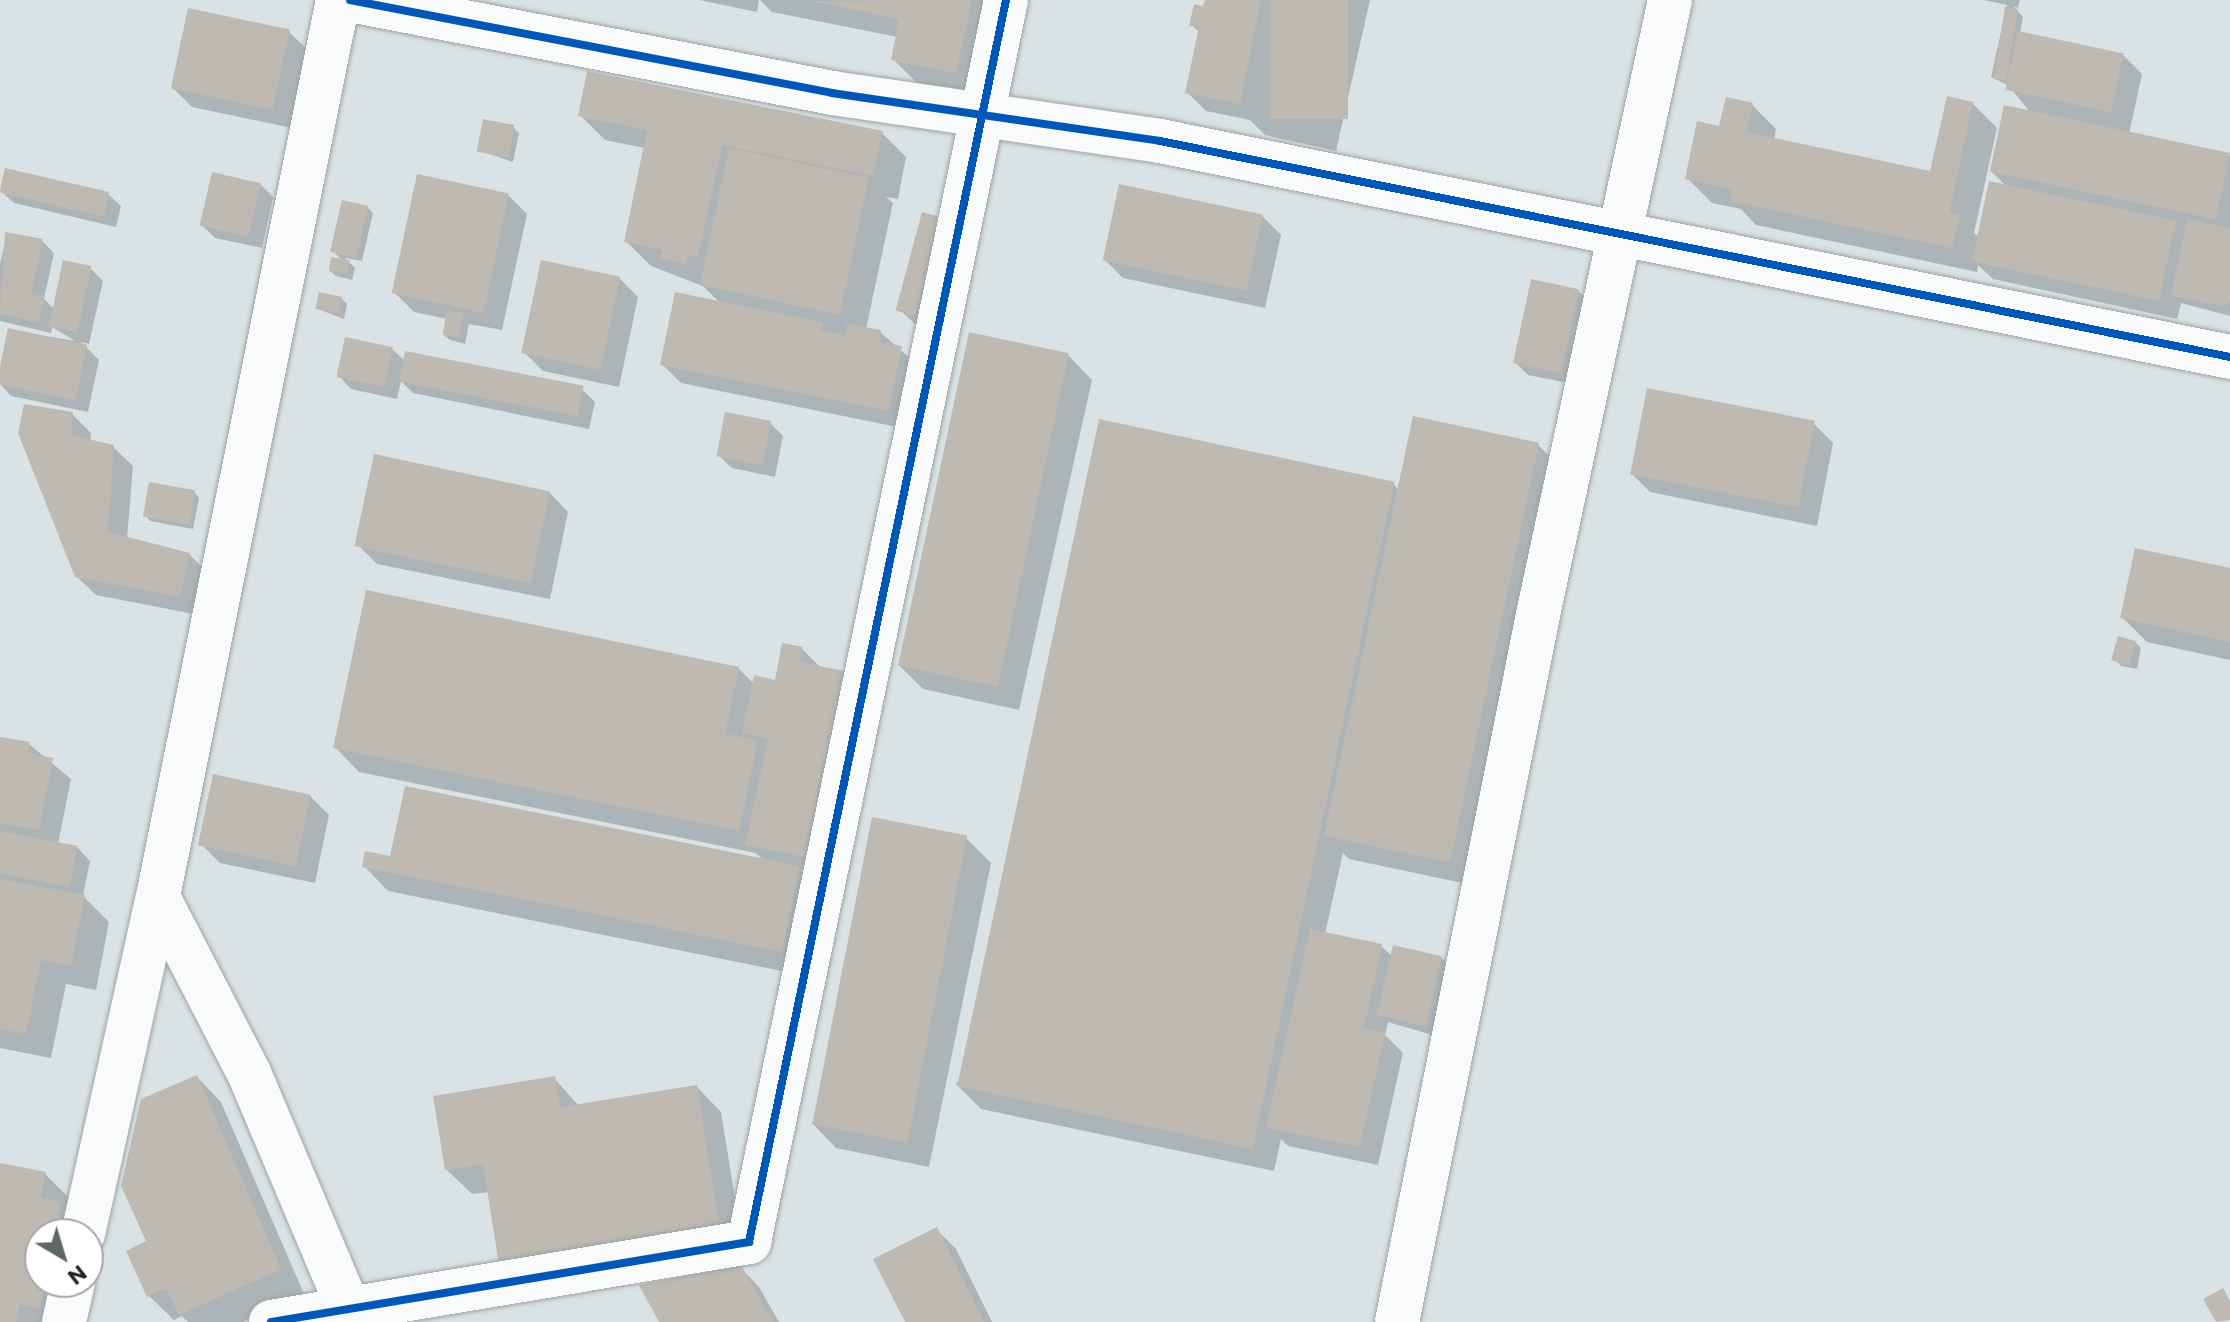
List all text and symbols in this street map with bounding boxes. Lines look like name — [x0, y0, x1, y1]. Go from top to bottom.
north arrow — [24, 1218, 104, 1298]
text: N — [63, 1260, 93, 1291]

